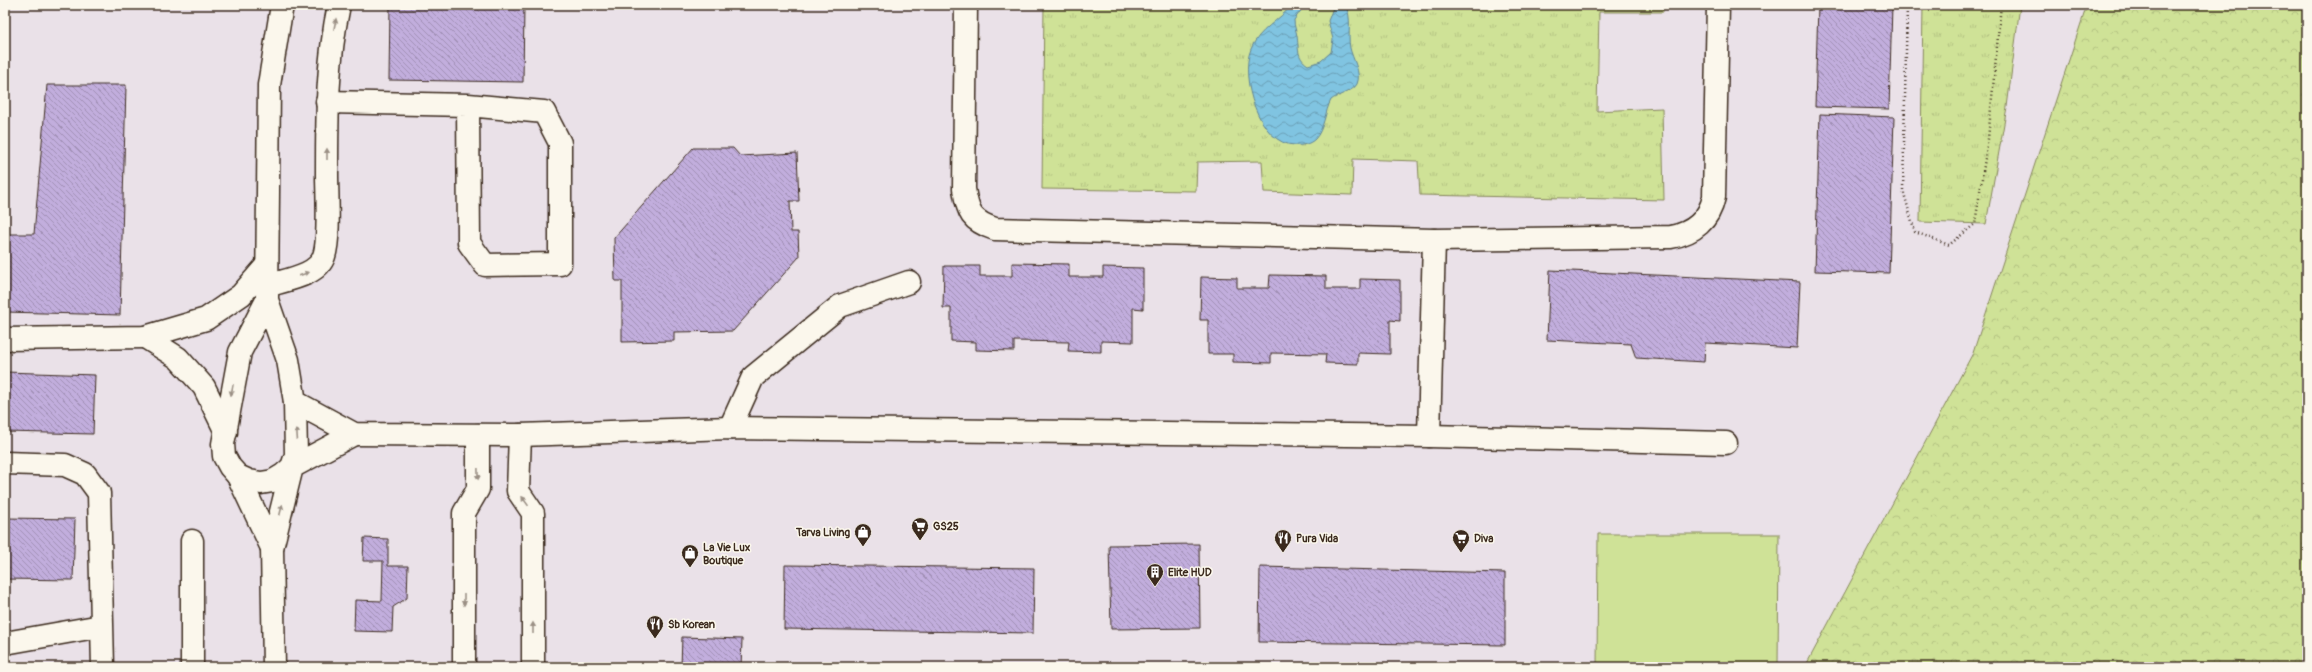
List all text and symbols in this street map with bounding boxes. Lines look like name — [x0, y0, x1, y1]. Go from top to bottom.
one-way arrow — [333, 18, 339, 31]
one-way arrow — [324, 147, 330, 160]
one-way arrow — [298, 270, 310, 276]
one-way arrow — [229, 384, 235, 396]
one-way arrow — [293, 427, 300, 440]
one-way arrow — [475, 468, 481, 481]
one-way arrow — [521, 495, 529, 506]
one-way arrow — [279, 503, 285, 516]
supermarket icon: GS25 — [910, 516, 930, 541]
place label: GS25 — [933, 520, 959, 533]
shop icon: Tarva Living — [853, 522, 873, 547]
place label: Tarva Living — [795, 526, 850, 539]
restaurant icon: Pura Vida — [1273, 528, 1293, 553]
supermarket icon: Diva — [1451, 528, 1471, 553]
place label: Pura Vida — [1296, 532, 1338, 545]
place label: Diva — [1474, 532, 1493, 545]
place label: La Vie Lux Boutique — [703, 541, 751, 567]
shop icon: La Vie Lux Boutique — [680, 543, 700, 568]
building icon: Elite HUD — [1145, 562, 1165, 587]
place label: Elite HUD — [1168, 566, 1212, 579]
one-way arrow — [461, 594, 467, 607]
restaurant icon: Sb Korean — [645, 614, 665, 639]
place label: Sb Korean — [668, 618, 715, 631]
one-way arrow — [530, 621, 536, 634]

